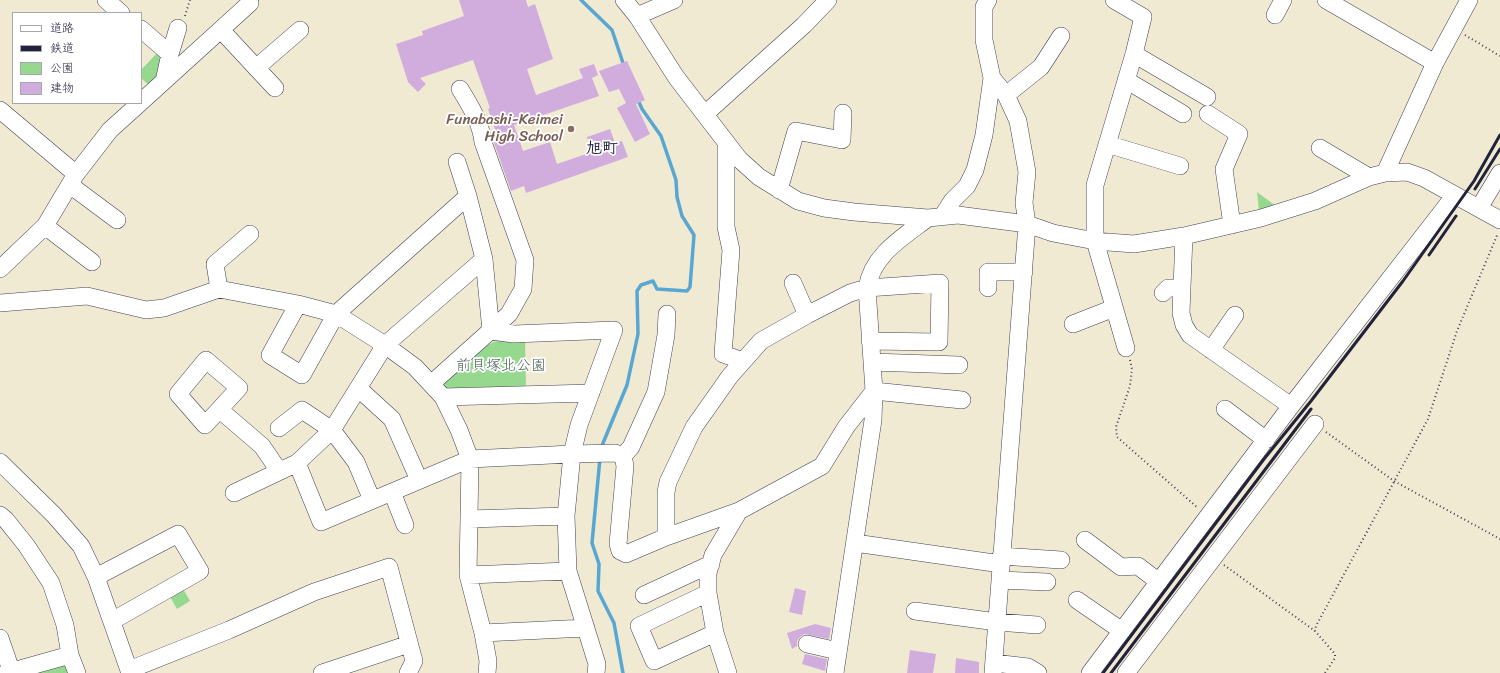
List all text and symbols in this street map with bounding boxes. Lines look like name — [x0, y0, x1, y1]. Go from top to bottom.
legend — [12, 12, 142, 104]
text: 道路 — [50, 17, 74, 39]
text: 鉄道 — [50, 37, 74, 59]
text: 公園 — [50, 57, 74, 79]
text: 建物 — [50, 77, 74, 99]
place label: Funabashi-Keimei High School — [446, 111, 563, 146]
marker: Funabashi-Keimei High School — [566, 124, 576, 134]
district label: 旭町 — [586, 139, 618, 159]
park label: 前貝塚北公園 — [456, 357, 546, 375]

